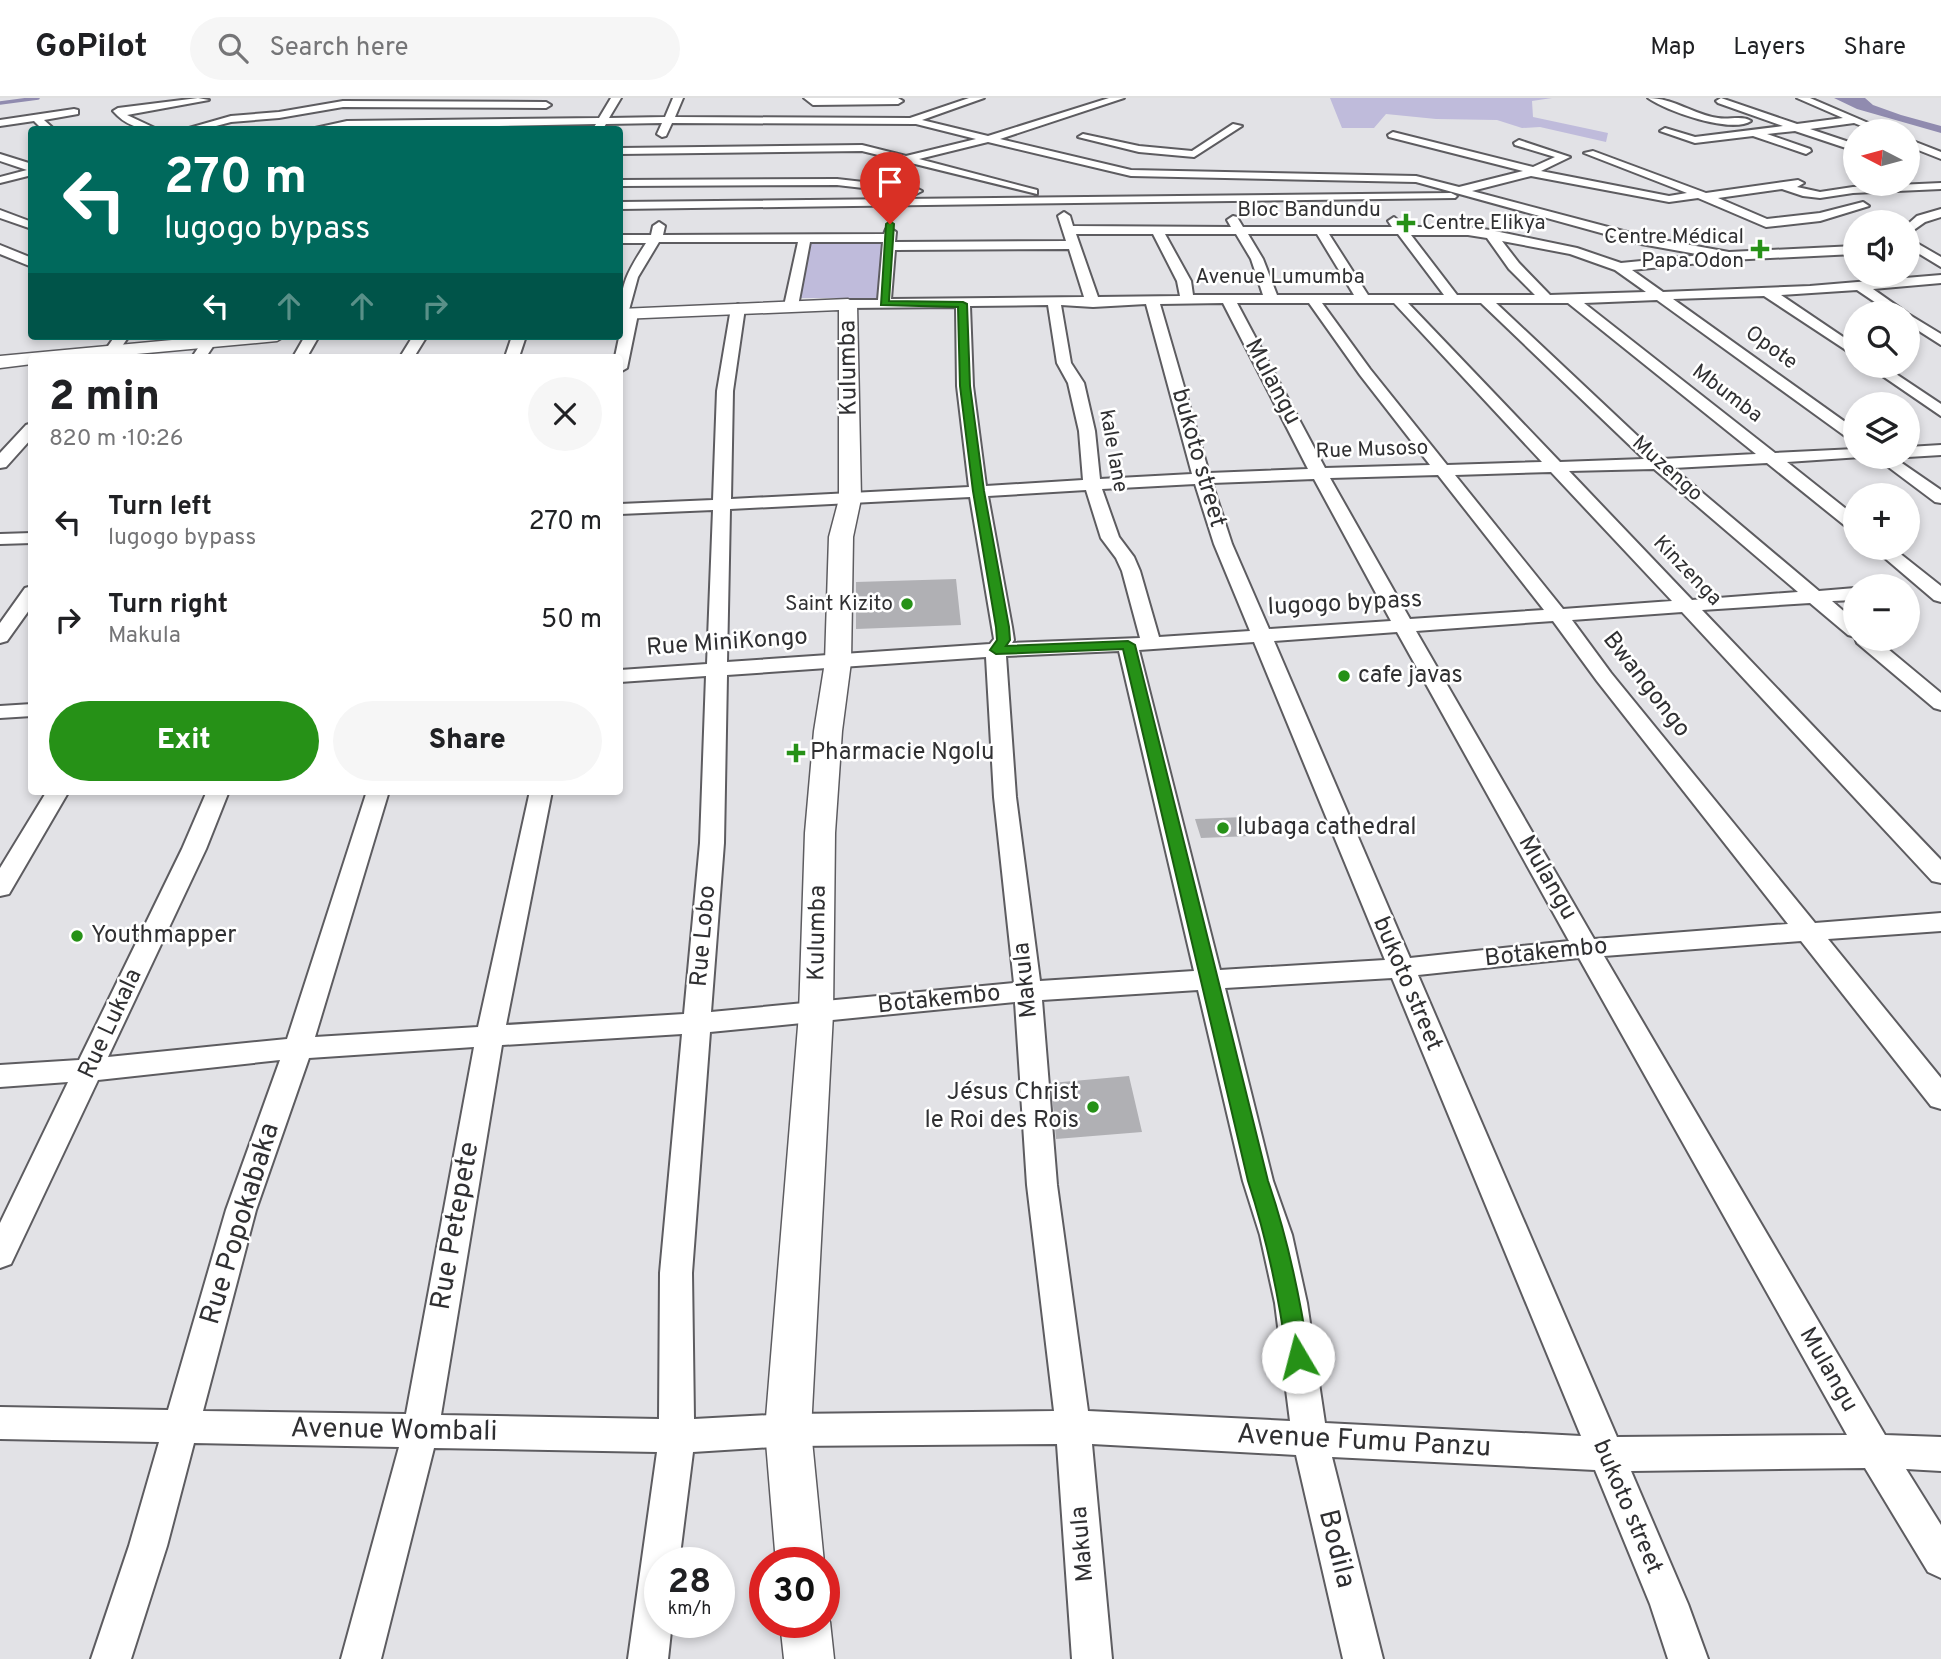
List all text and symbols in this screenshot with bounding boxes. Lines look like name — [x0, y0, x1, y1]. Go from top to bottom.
search box — [190, 17, 680, 80]
text: GoPilot — [35, 27, 148, 69]
icon: search — [214, 29, 252, 67]
text: Search here — [270, 32, 408, 65]
text: Map — [1650, 33, 1695, 63]
text: Layers — [1733, 33, 1805, 63]
text: Share — [1843, 33, 1906, 63]
north arrow — [1843, 119, 1920, 196]
map controls — [1843, 119, 1920, 651]
text: 270 m — [164, 149, 307, 211]
pin — [860, 152, 920, 224]
icon: left — [49, 154, 140, 245]
icon: arrive — [871, 163, 909, 201]
street label: Bloc Bandundu — [1237, 197, 1381, 224]
text: lugogo bypass — [164, 210, 370, 250]
place label: Centre Elikya — [1422, 210, 1546, 237]
button: sound — [1843, 210, 1920, 287]
marker: Centre Elikya — [1396, 213, 1416, 233]
place label: Centre Médical Papa Odon — [1604, 224, 1744, 275]
marker: Centre Médical Papa Odon — [1750, 239, 1770, 259]
street label: Avenue Lumumba — [1195, 264, 1365, 291]
icon: left — [197, 287, 235, 325]
icon: ahead — [270, 287, 308, 325]
icon: ahead — [343, 287, 381, 325]
icon: right — [416, 287, 454, 325]
button: search — [1843, 301, 1920, 378]
street label: Kulumba — [833, 320, 865, 416]
street label: Opote — [1740, 320, 1802, 376]
street label: Mulangu — [1237, 334, 1307, 430]
street label: Mbumba — [1686, 359, 1768, 429]
text: 2 min — [49, 372, 160, 425]
button: close — [528, 377, 602, 451]
street label: bukoto street — [1164, 385, 1232, 531]
button: layers — [1843, 392, 1920, 469]
street label: kale lane — [1092, 407, 1134, 495]
text: 820 m · 10:26 — [49, 425, 183, 454]
street label: Muzengo — [1626, 430, 1708, 508]
street label: Rue Musoso — [1315, 435, 1429, 465]
button: + — [1843, 483, 1920, 560]
text: Turn left — [108, 491, 212, 524]
icon: left — [49, 503, 87, 541]
text: 270 m — [529, 506, 602, 539]
text: lugogo bypass — [108, 524, 256, 553]
street label: Kinzenga — [1647, 530, 1727, 612]
button: − — [1843, 574, 1920, 651]
street label: lugogo bypass — [1267, 585, 1423, 623]
text: Turn right — [108, 589, 228, 622]
place label: Saint Kizito — [785, 591, 893, 618]
marker: Saint Kizito — [899, 596, 915, 612]
icon: right — [49, 601, 87, 639]
text: 50 m — [541, 604, 602, 637]
text: Makula — [108, 622, 181, 651]
street label: Rue MiniKongo — [645, 622, 809, 664]
street label: Bwangongo — [1595, 626, 1697, 744]
place label: cafe javas — [1358, 661, 1463, 691]
marker: cafe javas — [1336, 668, 1352, 684]
button: Exit — [49, 701, 319, 781]
button: Share — [333, 701, 602, 781]
place label: Pharmacie Ngolu — [810, 738, 995, 768]
marker: Pharmacie Ngolu — [788, 745, 804, 761]
place label: lubaga cathedral — [1237, 813, 1417, 843]
marker: lubaga cathedral — [1215, 820, 1231, 836]
street label: Mulangu — [1511, 830, 1583, 926]
street label: Rue Lobo — [685, 884, 723, 988]
street label: Kulumba — [802, 885, 834, 981]
street label: bukoto street — [1365, 912, 1449, 1056]
place label: Youthmapper — [91, 921, 237, 951]
marker: Youthmapper — [69, 928, 85, 944]
street label: Botakembo — [1483, 932, 1609, 974]
street label: Makula — [1007, 941, 1045, 1019]
street label: Rue Lukala — [72, 964, 150, 1084]
street label: Botakembo — [876, 979, 1002, 1021]
place label: Jésus Christ le Roi des Rois — [925, 1078, 1079, 1136]
marker: Jésus Christ le Roi des Rois — [1085, 1099, 1101, 1115]
street label: Rue Popokabaka — [193, 1119, 289, 1329]
street label: Rue Petepete — [424, 1139, 488, 1313]
position arrow — [1261, 1320, 1335, 1394]
street label: Mulangu — [1792, 1322, 1864, 1418]
street label: Avenue Wombali — [290, 1411, 498, 1451]
street label: Avenue Fumu Panzu — [1236, 1417, 1492, 1467]
street label: bukoto street — [1585, 1435, 1669, 1579]
street label: Makula — [1065, 1505, 1101, 1583]
street label: Bodila — [1309, 1506, 1363, 1592]
speed limit sign: 30 — [749, 1547, 840, 1638]
text: 28 — [668, 1561, 711, 1605]
text: km/h — [668, 1598, 711, 1621]

